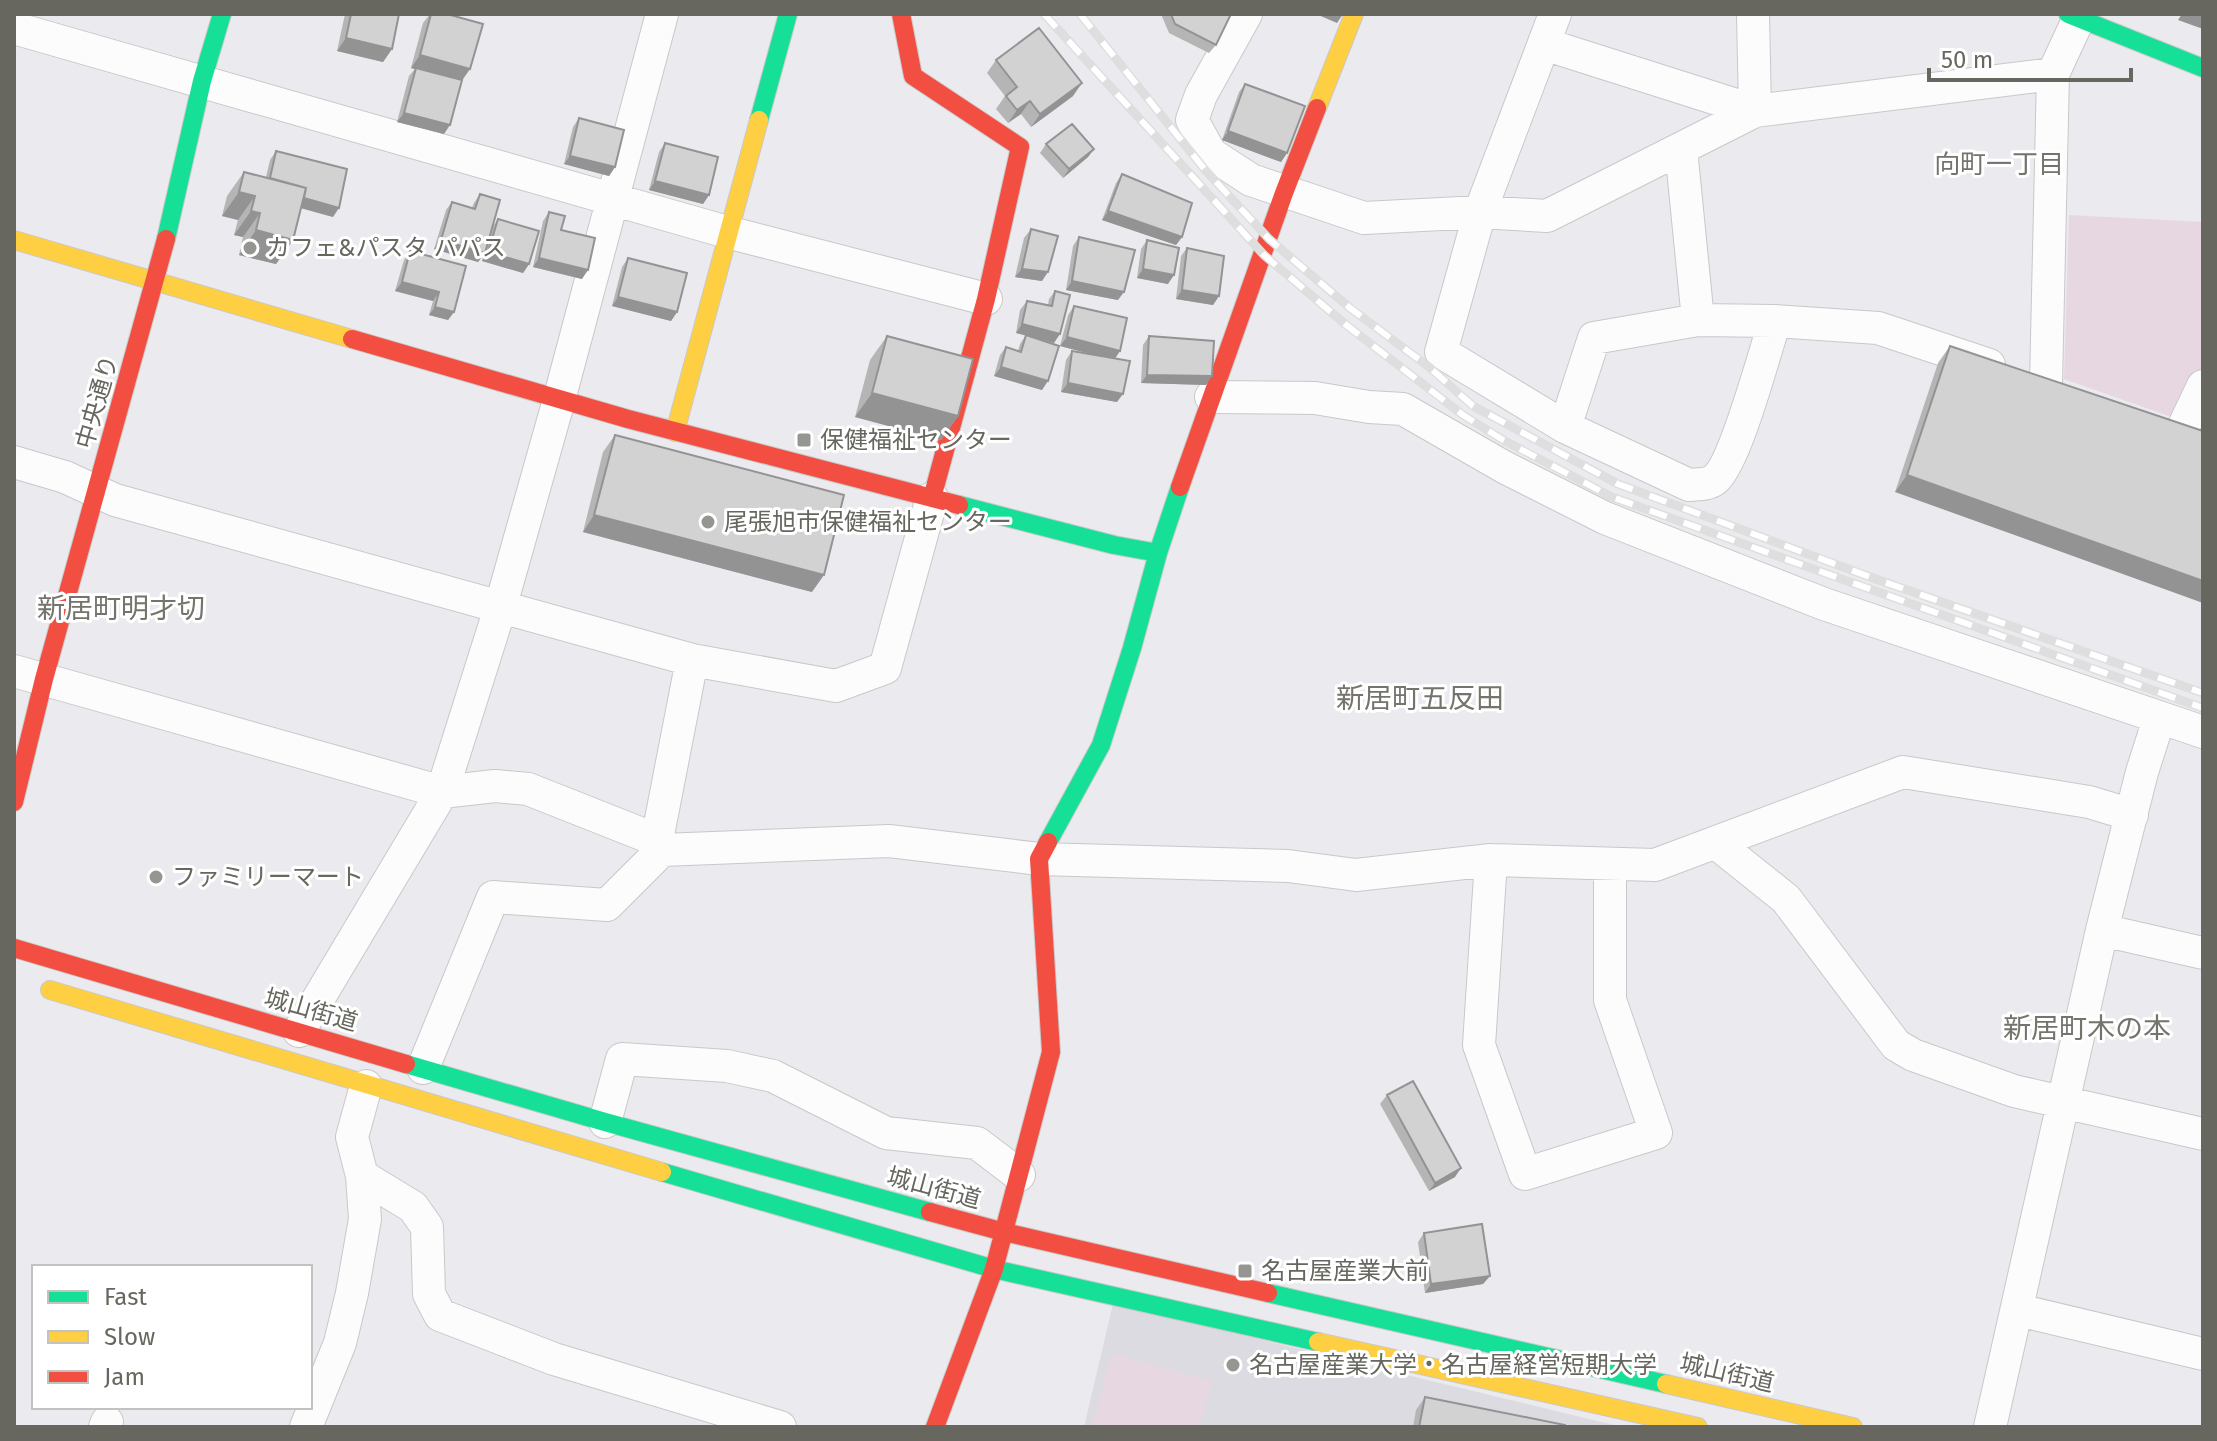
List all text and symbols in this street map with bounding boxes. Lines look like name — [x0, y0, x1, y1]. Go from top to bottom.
scale bar — [1929, 32, 2131, 82]
text: 50 m — [1941, 46, 1993, 74]
district label: 向町一丁目 — [1934, 149, 2064, 180]
place label: カフェ&パスタ パパス — [266, 234, 506, 262]
marker: カフェ&パスタ パパス — [241, 239, 259, 257]
street label: 中央通り — [70, 352, 124, 452]
place label: 保健福祉センター — [820, 426, 1012, 454]
marker: 保健福祉センター — [795, 431, 813, 449]
place label: 尾張旭市保健福祉センター — [724, 508, 1012, 536]
marker: 尾張旭市保健福祉センター — [699, 513, 717, 531]
district label: 新居町明才切 — [37, 592, 205, 625]
district label: 新居町五反田 — [1336, 682, 1504, 715]
place label: ファミリーマート — [172, 863, 364, 891]
marker: ファミリーマート — [147, 868, 165, 886]
street label: 城山街道 — [261, 983, 361, 1037]
district label: 新居町木の本 — [2003, 1012, 2171, 1045]
street label: 城山街道 — [884, 1162, 984, 1214]
place label: 名古屋産業大前 — [1261, 1257, 1429, 1285]
marker: 名古屋産業大前 — [1236, 1262, 1254, 1280]
legend — [32, 1265, 312, 1409]
text: Fast — [104, 1283, 147, 1311]
text: Slow — [104, 1323, 155, 1351]
street label: 城山街道 — [1677, 1349, 1777, 1397]
place label: 名古屋産業大学・名古屋経営短期大学 — [1249, 1351, 1657, 1379]
marker: 名古屋産業大学・名古屋経営短期大学 — [1224, 1356, 1242, 1374]
text: Jam — [104, 1363, 145, 1391]

